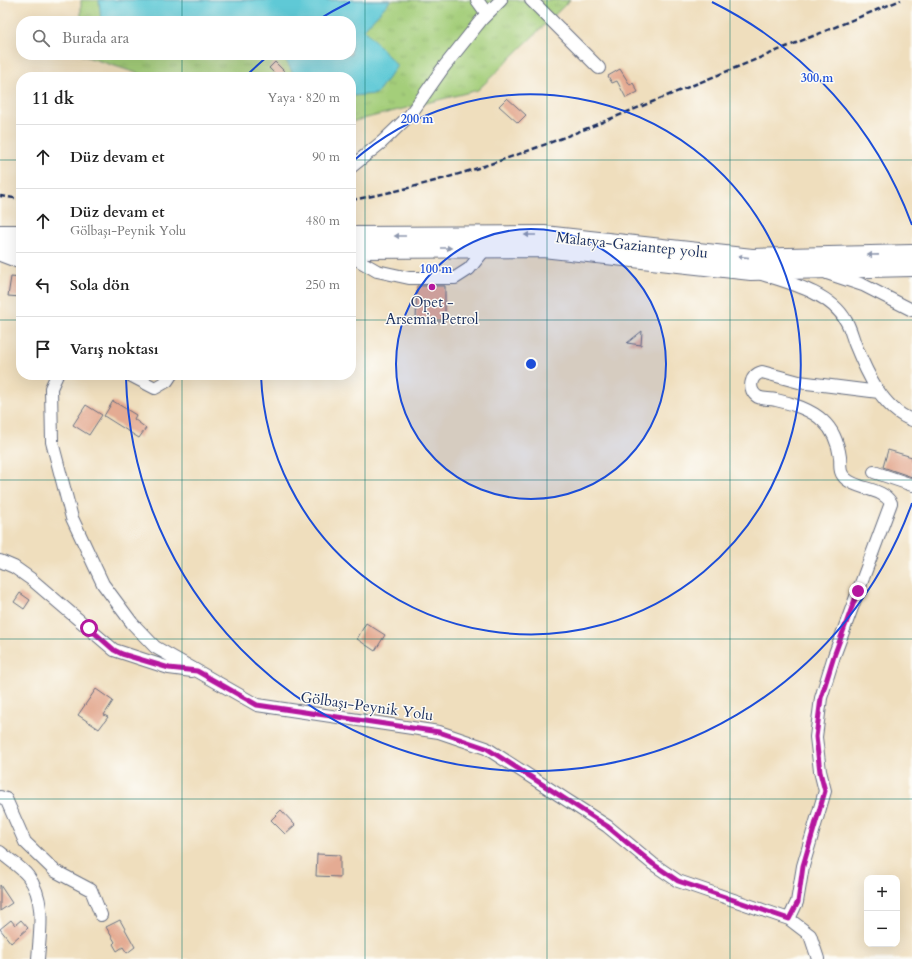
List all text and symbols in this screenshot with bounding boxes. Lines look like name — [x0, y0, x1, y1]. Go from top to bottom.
search box — [16, 16, 356, 60]
icon: search — [30, 27, 52, 49]
text: Burada ara — [62, 28, 129, 48]
text: 300 m — [801, 70, 834, 86]
text: 11 dk — [32, 87, 74, 110]
text: Yaya · 820 m — [267, 89, 340, 107]
text: 200 m — [401, 111, 434, 127]
icon: ahead — [32, 146, 54, 168]
text: Düz devam et — [70, 147, 165, 167]
text: 90 m — [312, 148, 340, 166]
text: Düz devam et — [70, 202, 165, 222]
icon: ahead — [32, 210, 54, 232]
text: 480 m — [306, 212, 340, 230]
text: Gölbaşı-Peynik Yolu — [70, 222, 186, 240]
street label: Malatya-Gaziantep yolu — [555, 227, 709, 263]
one-way arrow — [523, 232, 536, 238]
one-way arrow — [393, 233, 406, 239]
one-way arrow — [440, 245, 453, 251]
one-way arrow — [866, 252, 879, 258]
one-way arrow — [737, 254, 749, 261]
text: 100 m — [420, 261, 453, 277]
icon: left — [32, 274, 54, 296]
text: Sola dön — [70, 275, 130, 295]
text: 250 m — [306, 276, 340, 294]
marker: Opet - Arsemia Petrol — [427, 282, 437, 292]
place label: Opet - Arsemia Petrol — [385, 292, 479, 329]
icon: arrive — [32, 338, 54, 360]
text: Varış noktası — [70, 339, 159, 359]
centre of rings — [524, 357, 538, 371]
route end — [849, 582, 867, 600]
route start — [80, 619, 98, 637]
street label: Gölbaşı-Peynik Yolu — [299, 687, 435, 725]
map controls — [864, 875, 900, 947]
button: + — [864, 875, 900, 911]
button: − — [864, 911, 900, 947]

